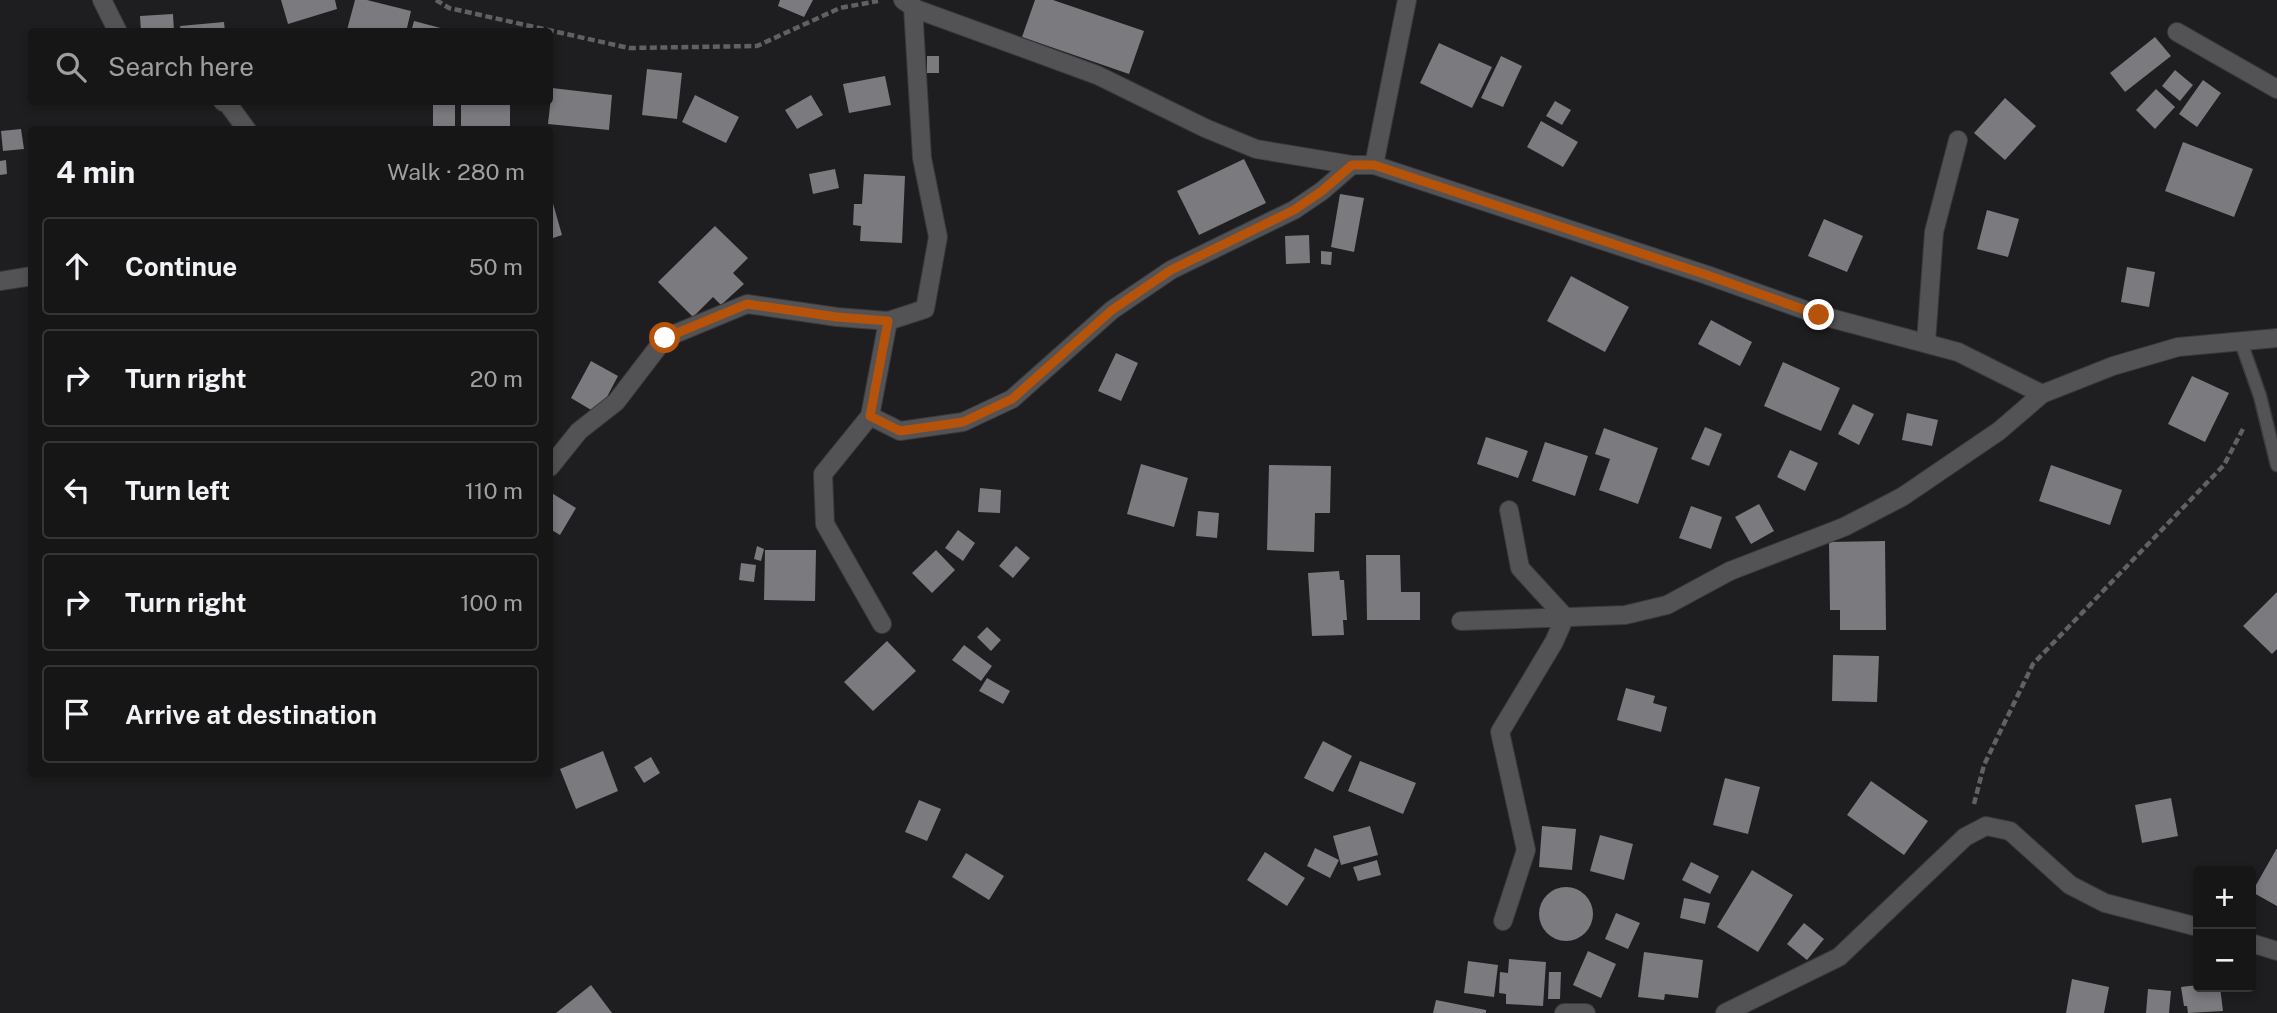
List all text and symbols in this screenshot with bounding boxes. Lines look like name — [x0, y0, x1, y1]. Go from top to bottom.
search box — [28, 28, 553, 105]
icon: search — [52, 48, 90, 86]
text: Search here — [108, 51, 254, 82]
text: 4 min — [56, 154, 135, 190]
text: Walk · 280 m — [387, 158, 525, 185]
icon: ahead — [58, 247, 96, 285]
text: Continue — [125, 251, 237, 282]
text: 50 m — [469, 253, 523, 280]
route end — [1803, 299, 1834, 330]
route start — [649, 322, 680, 353]
icon: right — [58, 359, 96, 397]
text: Turn right — [125, 363, 247, 394]
text: 20 m — [470, 365, 523, 392]
icon: left — [58, 471, 96, 509]
text: Turn left — [125, 475, 230, 506]
text: 110 m — [465, 477, 523, 504]
icon: right — [58, 583, 96, 621]
text: Turn right — [125, 587, 247, 618]
text: 100 m — [460, 589, 523, 616]
icon: arrive — [58, 695, 96, 733]
text: Arrive at destination — [125, 699, 377, 730]
map controls — [2193, 866, 2256, 992]
button: + — [2193, 866, 2256, 929]
button: − — [2193, 929, 2256, 992]

